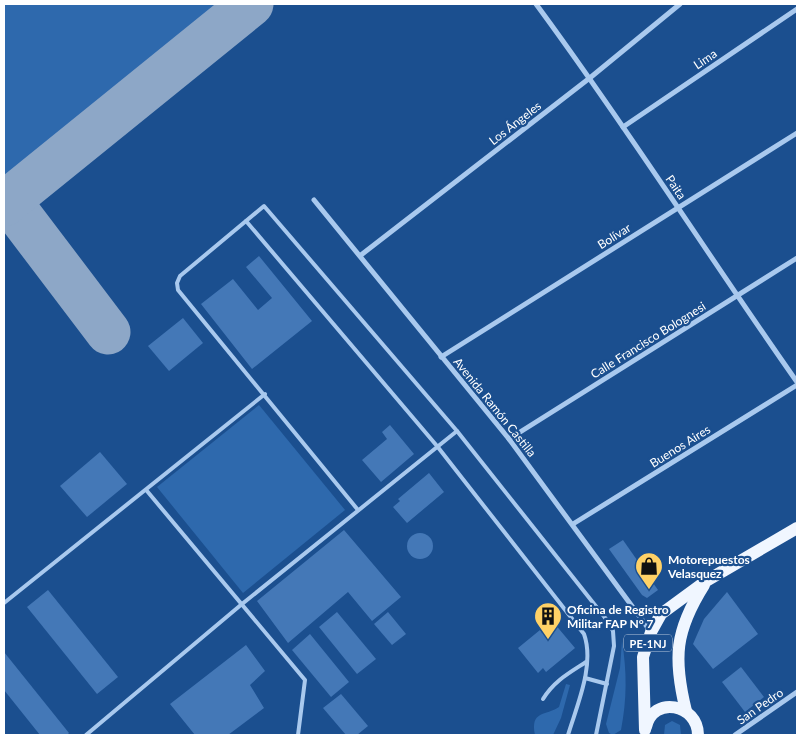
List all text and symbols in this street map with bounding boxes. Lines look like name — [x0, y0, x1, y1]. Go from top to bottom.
street label: Lima — [690, 46, 720, 72]
street label: Los Ángeles — [486, 98, 544, 148]
street label: Paita — [662, 172, 690, 202]
street label: Bolívar — [595, 220, 634, 252]
street label: Calle Francisco Bolognesi — [588, 298, 708, 382]
street label: Avenida Ramón Castilla — [450, 354, 540, 460]
street label: Buenos Aires — [647, 421, 713, 471]
shop icon: Motorepuestos Velasquez — [634, 551, 664, 590]
place label: Motorepuestos Velasquez — [667, 552, 750, 581]
building icon: Oficina de Registro Militar FAP N° 7 — [533, 601, 563, 640]
place label: Oficina de Registro Militar FAP N° 7 — [567, 602, 669, 631]
road number: PE-1NJ — [624, 634, 672, 651]
street label: San Pedro — [734, 685, 786, 727]

